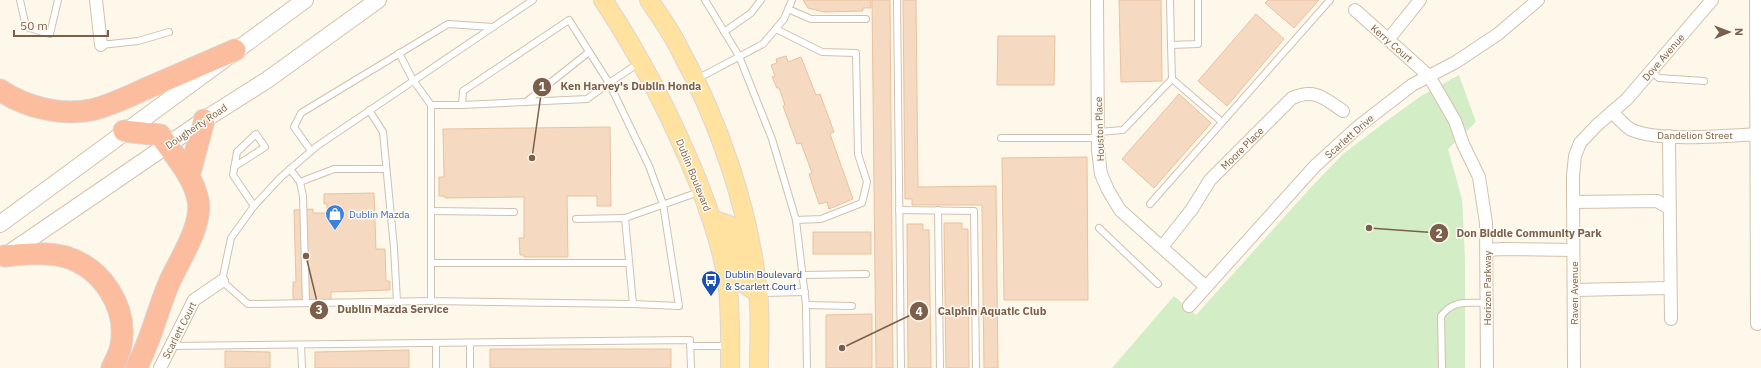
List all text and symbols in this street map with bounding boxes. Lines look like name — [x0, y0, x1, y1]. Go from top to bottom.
scale bar — [14, 12, 108, 38]
north arrow — [1709, 12, 1749, 52]
text: 50 m — [20, 18, 48, 33]
street label: Kerry Court — [1368, 22, 1416, 65]
text: N — [1732, 28, 1746, 36]
street label: Dove Avenue — [1639, 31, 1688, 84]
callout: Ken Harvey's Dublin Honda — [532, 75, 709, 98]
text: 1 — [538, 79, 546, 94]
text: Ken Harvey's Dublin Honda — [561, 79, 701, 93]
street label: Houston Place — [1092, 96, 1107, 162]
street label: Dougherty Road — [163, 101, 230, 152]
street label: Scarlett Drive — [1322, 111, 1377, 161]
street label: Moore Place — [1218, 124, 1267, 173]
street label: Dandelion Street — [1657, 129, 1733, 142]
street label: Dublin Boulevard — [673, 137, 714, 213]
shop icon: Dublin Mazda — [324, 203, 346, 231]
place label: Dublin Mazda — [349, 208, 410, 221]
callout: Don Biddle Community Park — [1429, 222, 1610, 245]
text: 2 — [1435, 226, 1443, 241]
text: Don Biddle Community Park — [1456, 226, 1602, 240]
street label: Horizon Parkway — [1481, 250, 1494, 326]
street label: Raven Avenue — [1568, 261, 1581, 325]
place label: Dublin Boulevard & Scarlett Court — [725, 268, 802, 293]
bus stop icon: Dublin Boulevard & Scarlett Court — [700, 269, 722, 297]
callout: Dublin Mazda Service — [309, 298, 456, 321]
street label: Scarlett Court — [160, 299, 200, 361]
callout: Calphin Aquatic Club — [909, 300, 1054, 323]
text: 3 — [315, 302, 323, 317]
text: Dublin Mazda Service — [337, 302, 449, 316]
text: 4 — [915, 304, 923, 319]
text: Calphin Aquatic Club — [938, 304, 1047, 318]

